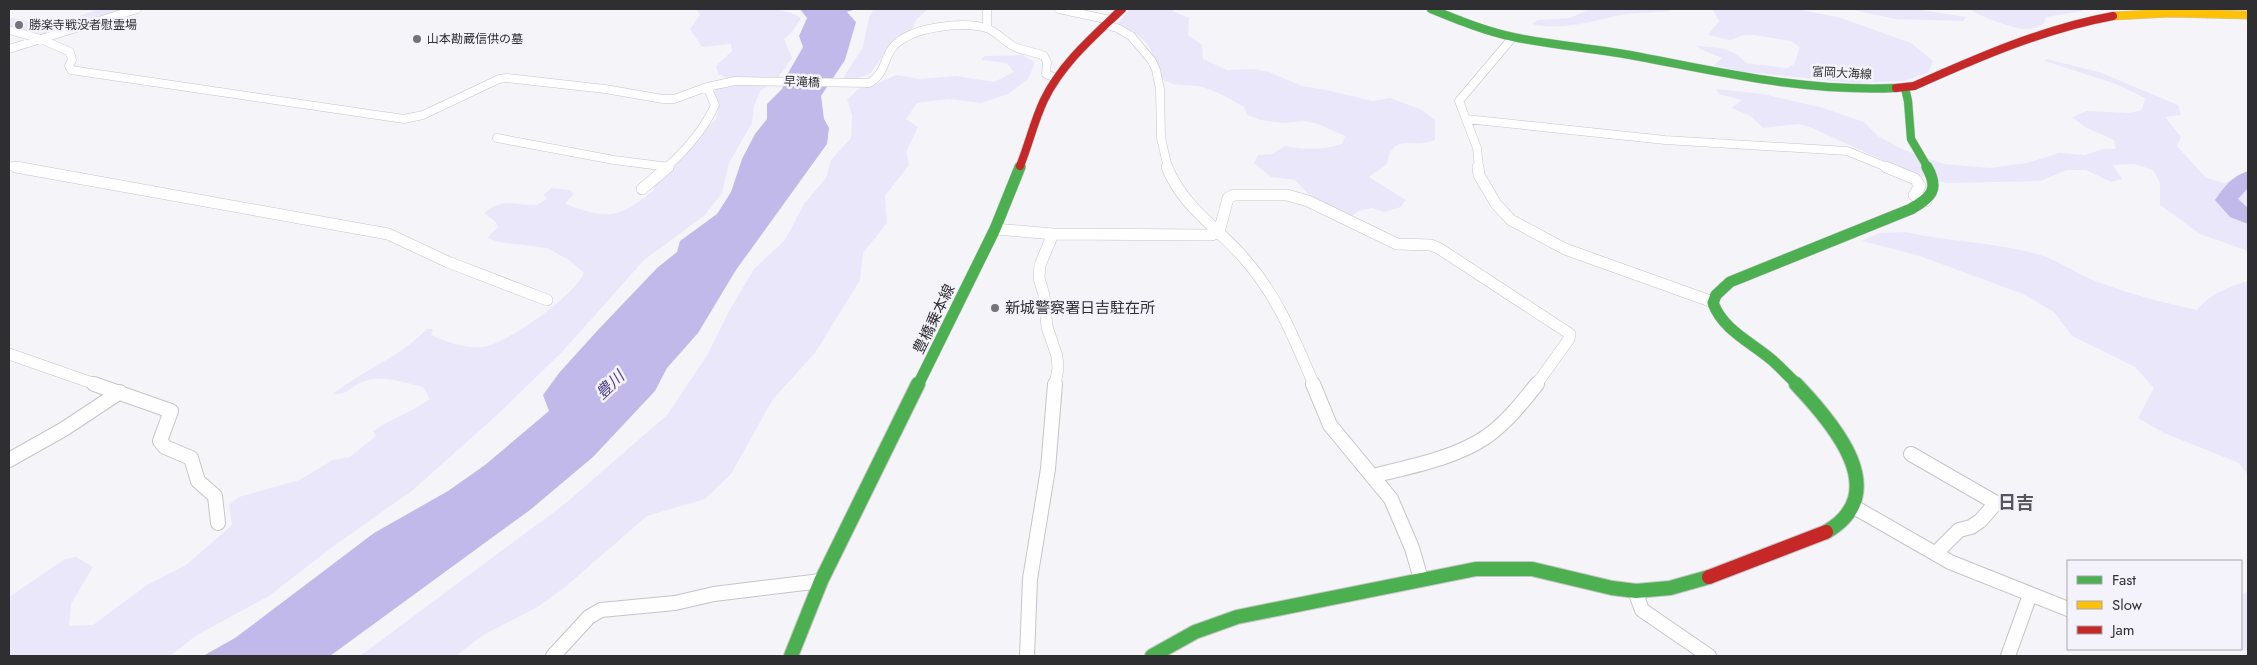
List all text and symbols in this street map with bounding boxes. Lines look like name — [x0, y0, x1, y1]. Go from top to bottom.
place label: 勝楽寺戦没者慰霊場 — [29, 16, 137, 34]
marker: 勝楽寺戦没者慰霊場 — [13, 19, 25, 31]
place label: 山本勘蔵信供の墓 — [427, 30, 523, 48]
marker: 山本勘蔵信供の墓 — [411, 33, 423, 45]
street label: 富岡大海線 — [1812, 62, 1872, 84]
street label: 早滝橋 — [784, 72, 820, 92]
street label: 豊橋乗本線 — [908, 280, 960, 358]
place label: 新城警察署日吉駐在所 — [1005, 297, 1155, 319]
marker: 新城警察署日吉駐在所 — [989, 302, 1001, 314]
water label: 豊川 — [590, 364, 631, 404]
district label: 日吉 — [1998, 490, 2034, 516]
legend — [2067, 560, 2242, 650]
text: Fast — [2112, 569, 2136, 591]
text: Slow — [2112, 594, 2143, 616]
text: Jam — [2110, 619, 2135, 641]

